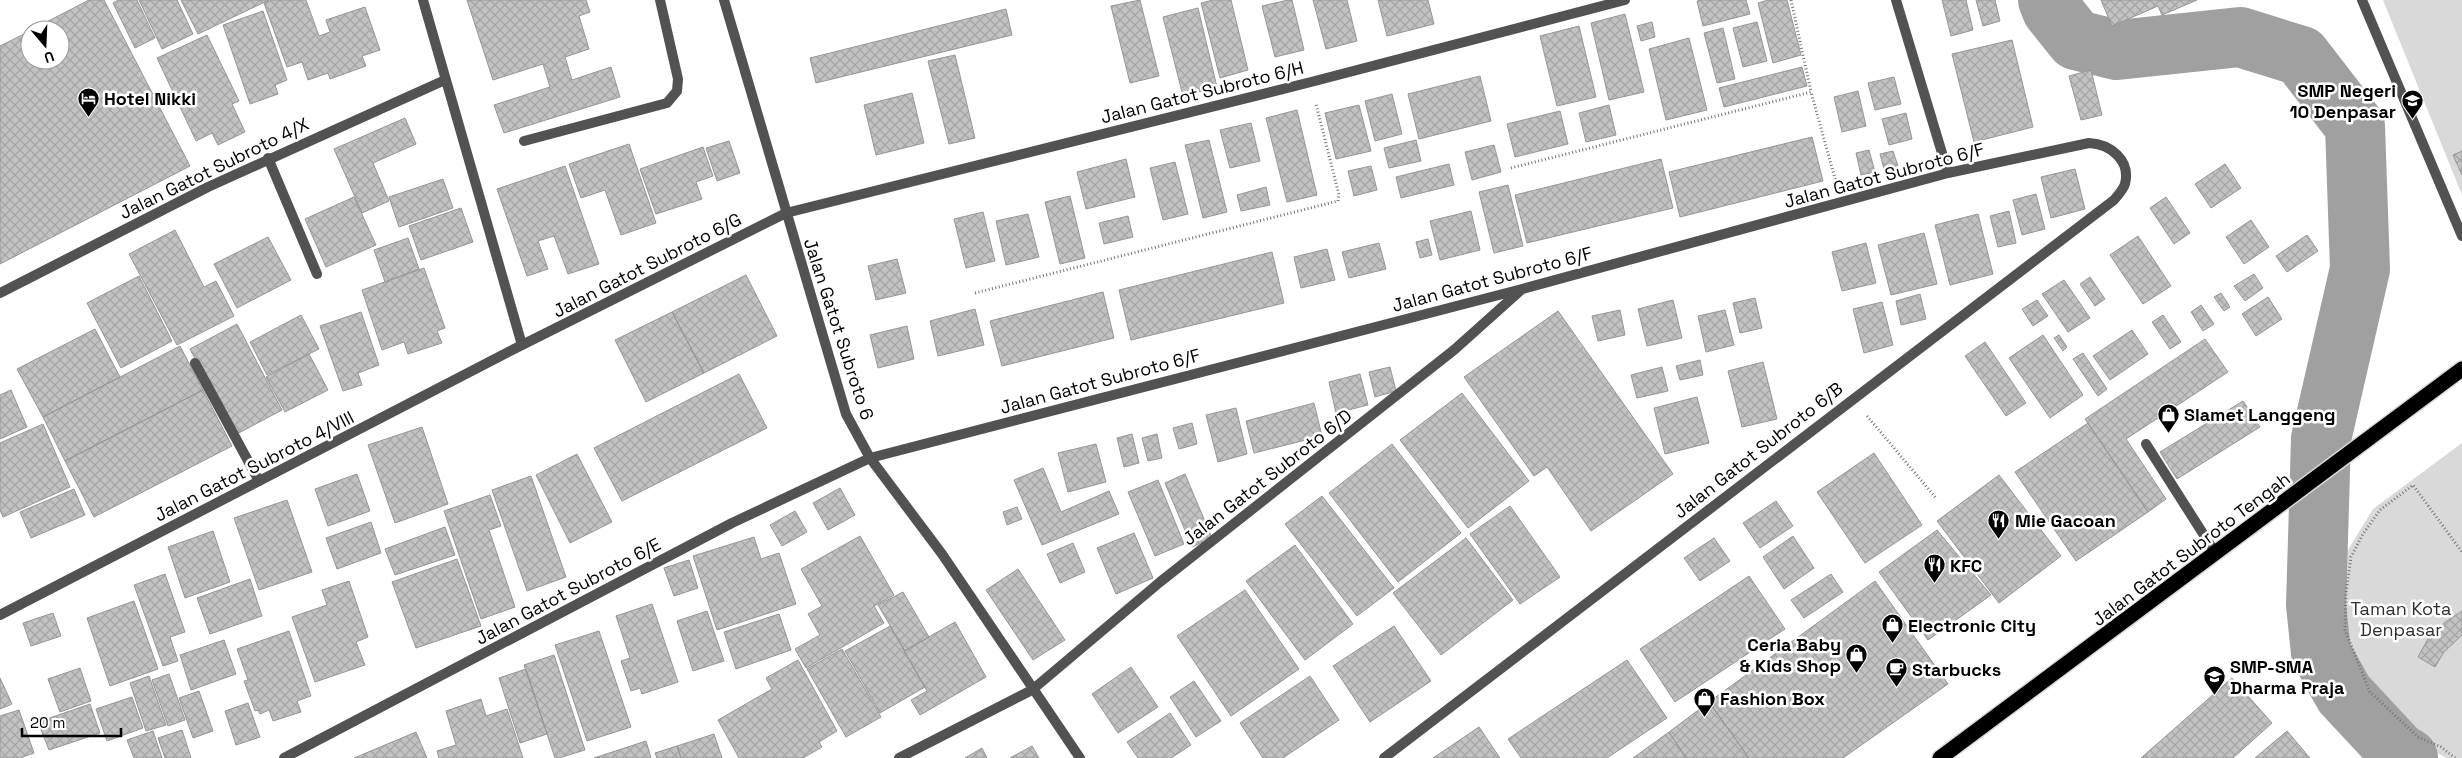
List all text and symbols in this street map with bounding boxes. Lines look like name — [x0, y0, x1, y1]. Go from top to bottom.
north arrow — [20, 20, 70, 70]
text: U — [42, 47, 57, 67]
street label: Jalan Gatot Subroto 6/H — [1098, 56, 1306, 128]
place label: SMP Negeri 10 Denpasar — [2289, 79, 2396, 123]
hotel icon: Hotel Nikki — [76, 86, 100, 117]
place label: Hotel Nikki — [104, 87, 196, 110]
school or university icon: SMP Negeri 10 Denpasar — [2400, 88, 2424, 119]
street label: Jalan Gatot Subroto 4/X — [115, 112, 313, 224]
street label: Jalan Gatot Subroto 6/F — [1781, 137, 1987, 213]
street label: Jalan Gatot Subroto 6/G — [549, 207, 745, 323]
street label: Jalan Gatot Subroto 6 — [799, 235, 879, 423]
street label: Jalan Gatot Subroto 6/F — [1389, 241, 1595, 317]
street label: Jalan Gatot Subroto 6/F — [997, 343, 1203, 419]
street label: Jalan Gatot Subroto 6/B — [1669, 377, 1847, 523]
shop icon: Slamet Langgeng — [2156, 402, 2180, 433]
place label: Slamet Langgeng — [2184, 403, 2336, 426]
street label: Jalan Gatot Subroto 6/D — [1178, 404, 1356, 550]
street label: Jalan Gatot Subroto 4/VIII — [150, 406, 358, 526]
street label: Jalan Gatot Subroto Tengah — [2088, 467, 2294, 631]
restaurant icon: Mie Gacoan — [1987, 508, 2011, 539]
place label: Mie Gacoan — [2015, 509, 2116, 532]
street label: Jalan Gatot Subroto 6/E — [471, 532, 665, 650]
restaurant icon: KFC — [1922, 553, 1946, 584]
place label: KFC — [1950, 554, 1982, 577]
park label: Taman Kota Denpasar — [2351, 597, 2451, 641]
shop icon: Electronic City — [1880, 613, 1904, 644]
place label: Electronic City — [1908, 614, 2036, 637]
place label: Ceria Baby & Kids Shop — [1740, 633, 1841, 677]
shop icon: Ceria Baby & Kids Shop — [1845, 642, 1869, 673]
place label: SMP-SMA Dharma Praja — [2230, 655, 2345, 699]
cafe icon: Starbucks — [1884, 657, 1908, 688]
place label: Starbucks — [1912, 658, 2001, 681]
school or university icon: SMP-SMA Dharma Praja — [2202, 664, 2226, 695]
shop icon: Fashion Box — [1692, 686, 1716, 717]
place label: Fashion Box — [1720, 687, 1825, 710]
scale bar — [22, 706, 121, 738]
text: 20 m — [30, 713, 65, 732]

